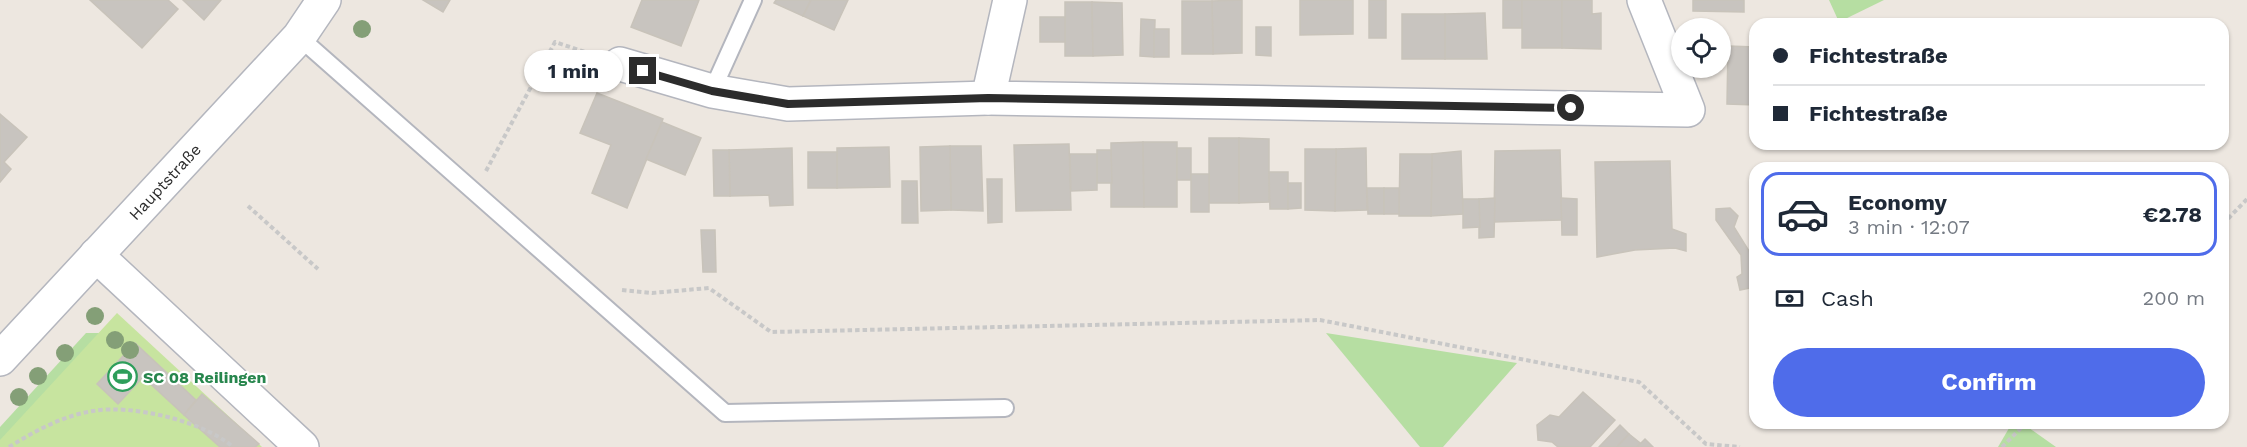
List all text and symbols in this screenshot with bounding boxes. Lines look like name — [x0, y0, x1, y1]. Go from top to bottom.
map controls — [1671, 18, 1731, 78]
button: locate — [1671, 18, 1731, 78]
text: Fichtestraße — [1809, 43, 1948, 68]
callout: 1 min — [523, 50, 622, 92]
route end — [629, 57, 656, 84]
text: 1 min — [548, 59, 599, 83]
route start — [1557, 94, 1584, 121]
text: Fichtestraße — [1809, 101, 1948, 126]
street label: Hauptstraße — [125, 140, 205, 224]
icon: car — [1776, 187, 1830, 241]
text: Economy — [1848, 190, 1947, 215]
text: €2.78 — [2143, 202, 2202, 227]
text: 3 min · 12:07 — [1848, 215, 1970, 239]
icon: cash — [1773, 282, 1806, 315]
text: Cash — [1821, 286, 1874, 311]
text: 200 m — [2143, 286, 2205, 310]
button: Confirm — [1773, 348, 2205, 417]
sports icon: SC 08 Reilingen — [106, 361, 138, 393]
place label: SC 08 Reilingen — [143, 368, 267, 387]

